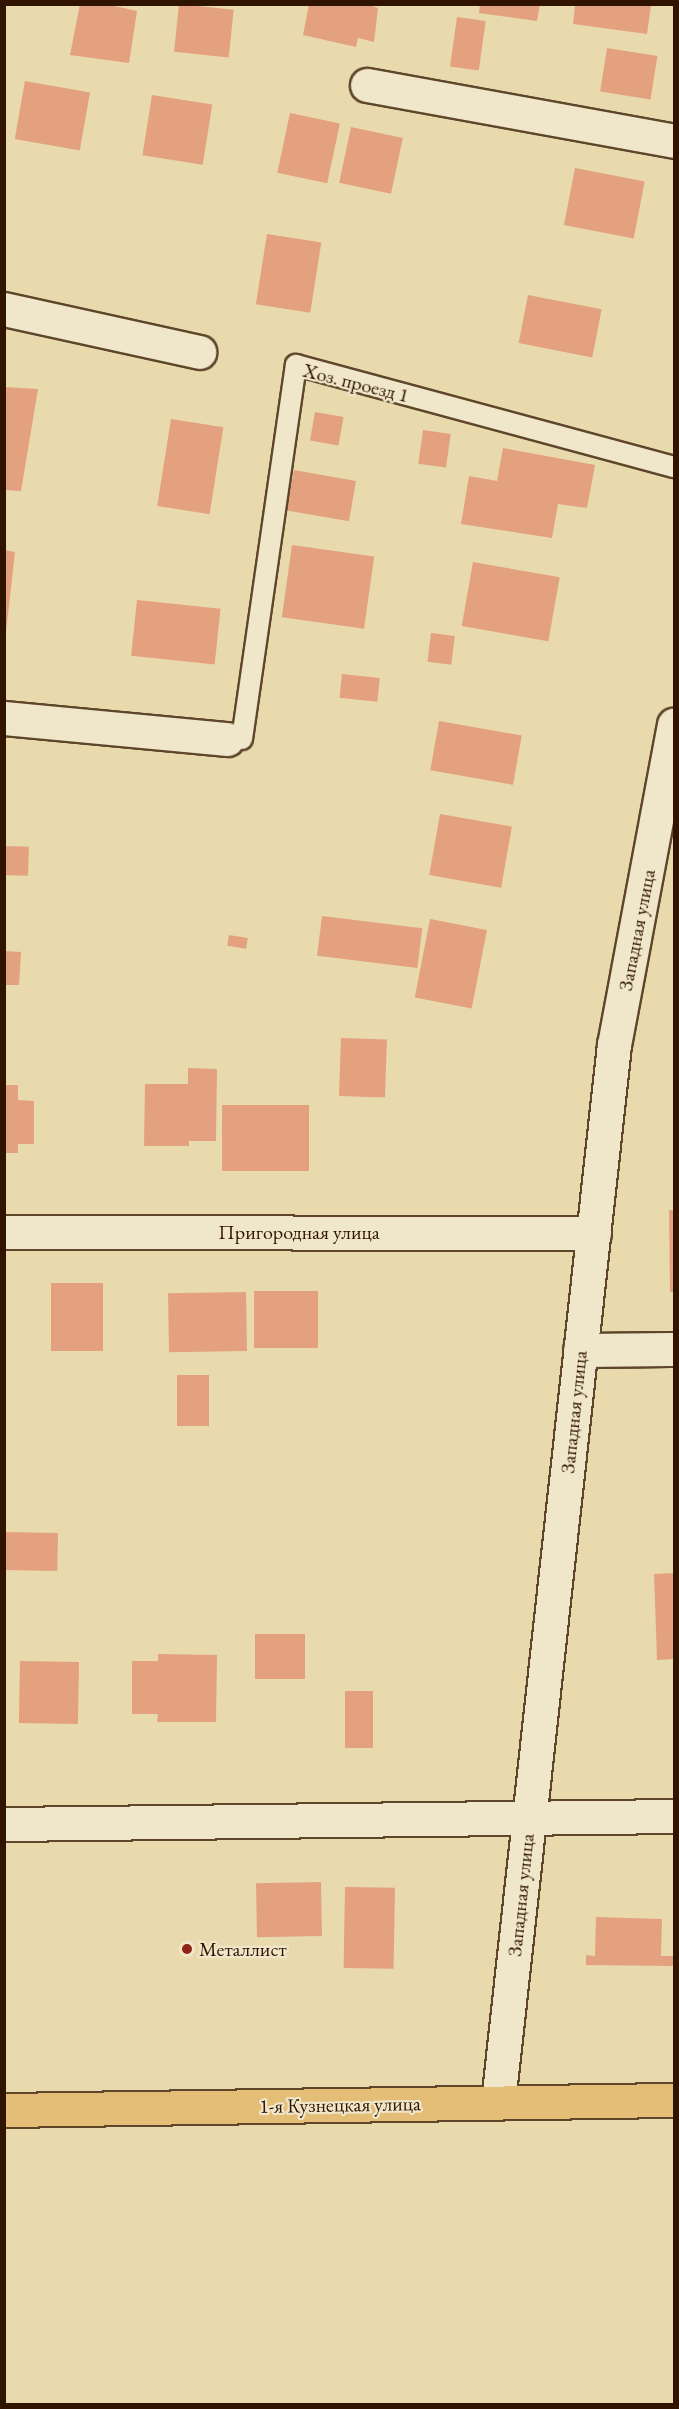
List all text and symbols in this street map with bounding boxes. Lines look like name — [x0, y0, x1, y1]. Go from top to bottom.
street label: Хоз. проезд 1 — [301, 358, 411, 408]
street label: Западная улица — [613, 867, 661, 993]
street label: Пригородная улица — [218, 1220, 380, 1244]
street label: Западная улица — [556, 1349, 592, 1475]
street label: Западная улица — [503, 1832, 539, 1958]
place label: Металлист — [199, 1937, 287, 1961]
marker: Металлист — [180, 1942, 194, 1956]
street label: 1-я Кузнецкая улица — [259, 2092, 421, 2118]

